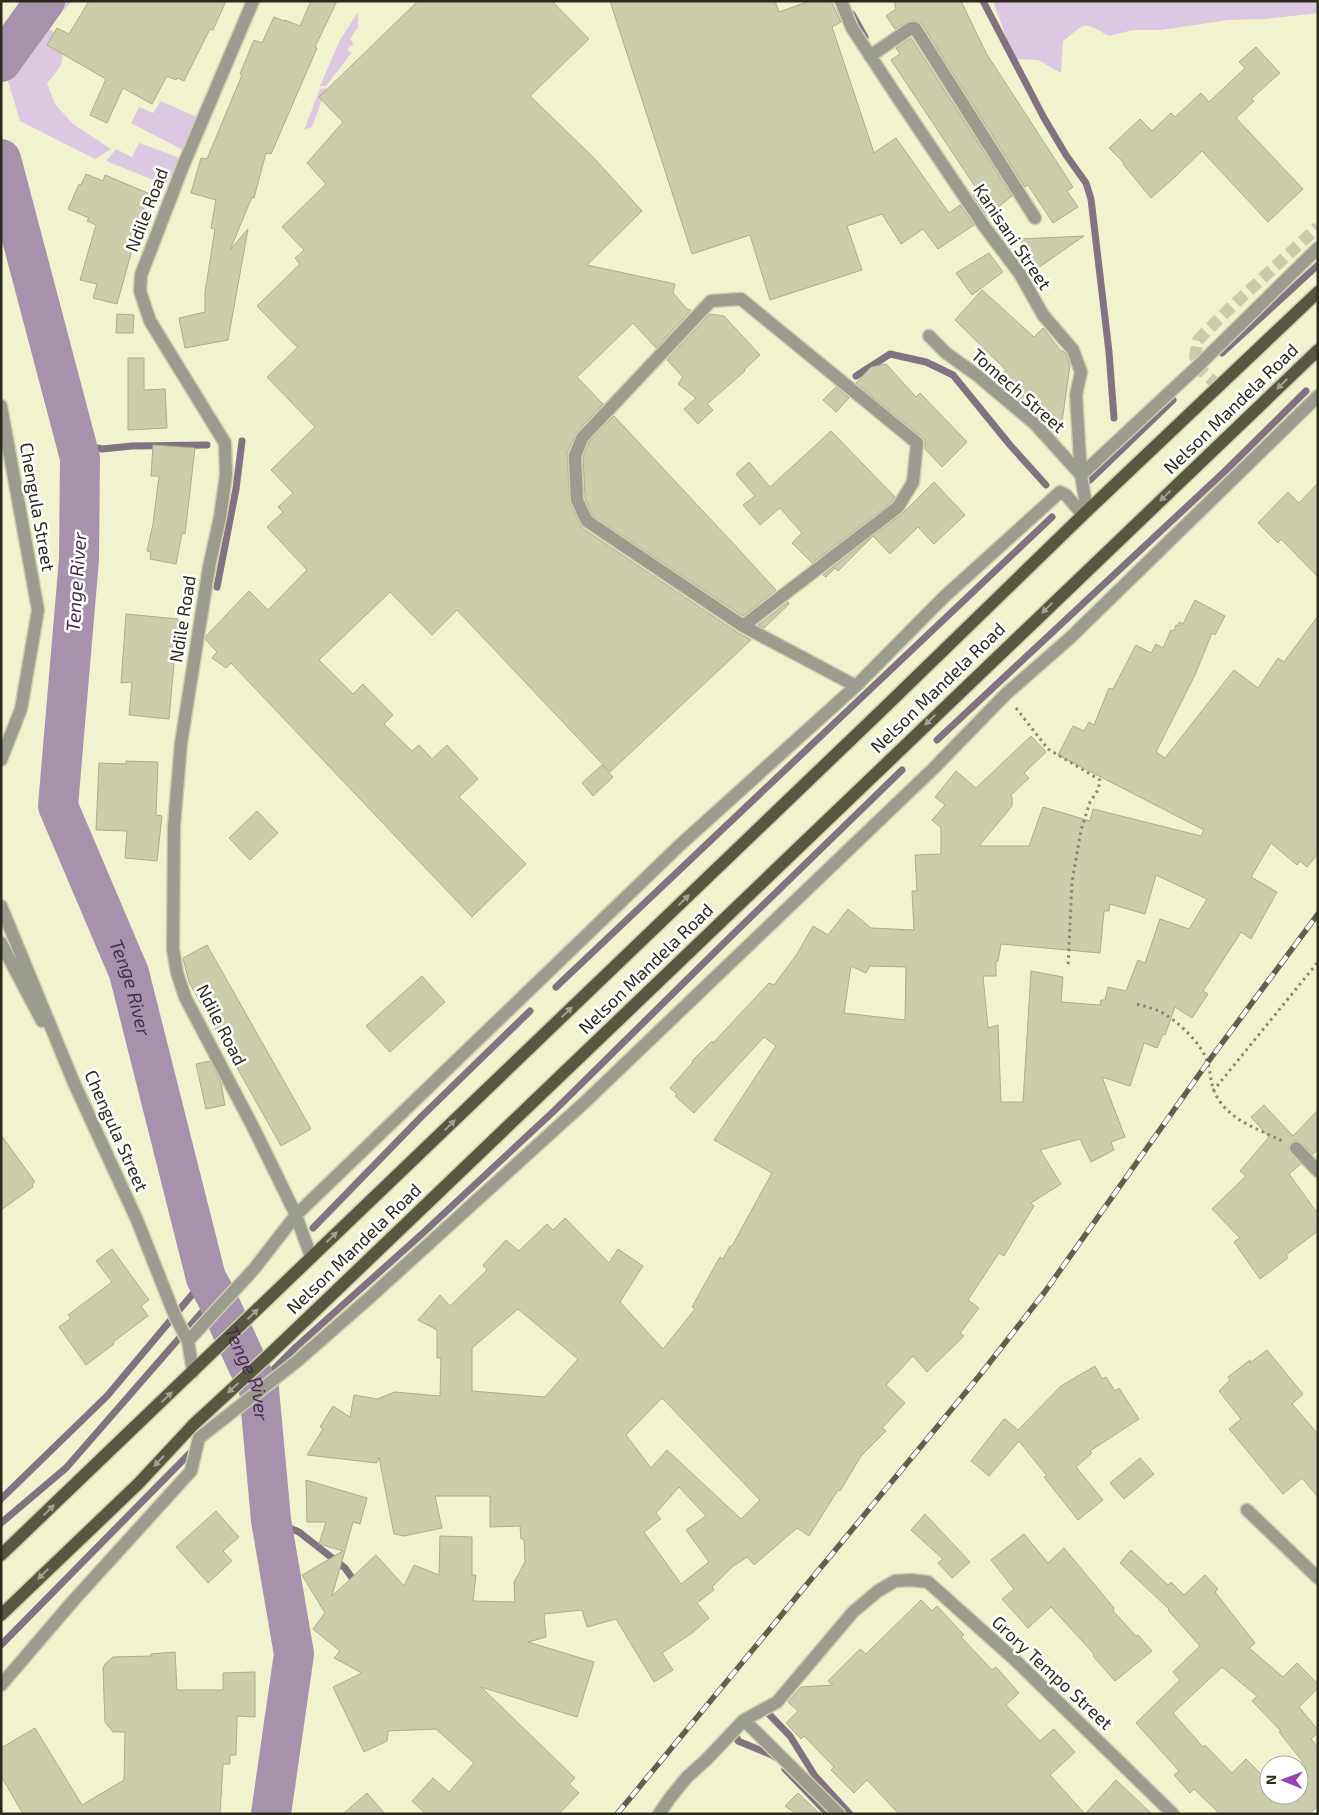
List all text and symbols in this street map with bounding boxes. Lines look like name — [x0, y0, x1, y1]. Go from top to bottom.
street label: Ndile Road — [120, 165, 172, 255]
street label: Kanisani Street — [969, 179, 1057, 294]
street label: Nelson Mandela Road — [1159, 338, 1302, 478]
street label: Tomech Street — [967, 343, 1070, 437]
one-way arrow — [1277, 378, 1289, 390]
street label: Chengula Street — [16, 441, 60, 573]
one-way arrow — [1159, 490, 1171, 502]
water label: Tenge River — [61, 531, 90, 633]
street label: Ndile Road — [164, 574, 200, 664]
one-way arrow — [1042, 602, 1054, 614]
street label: Nelson Mandela Road — [866, 617, 1009, 757]
one-way arrow — [924, 714, 936, 726]
one-way arrow — [678, 894, 690, 906]
street label: Nelson Mandela Road — [574, 898, 717, 1038]
water label: Tenge River — [105, 936, 156, 1038]
street label: Ndile Road — [192, 980, 252, 1069]
one-way arrow — [561, 1006, 573, 1018]
street label: Chengula Street — [80, 1067, 154, 1195]
one-way arrow — [443, 1119, 455, 1131]
street label: Nelson Mandela Road — [282, 1178, 425, 1318]
one-way arrow — [326, 1231, 338, 1243]
one-way arrow — [247, 1308, 259, 1320]
water label: Tenge River — [220, 1322, 274, 1422]
one-way arrow — [228, 1382, 240, 1394]
one-way arrow — [160, 1392, 172, 1404]
one-way arrow — [153, 1454, 165, 1466]
one-way arrow — [43, 1504, 55, 1516]
one-way arrow — [37, 1568, 49, 1580]
street label: Grory Tempo Street — [988, 1611, 1118, 1734]
north arrow — [1259, 1755, 1309, 1805]
text: N — [1262, 1775, 1279, 1785]

